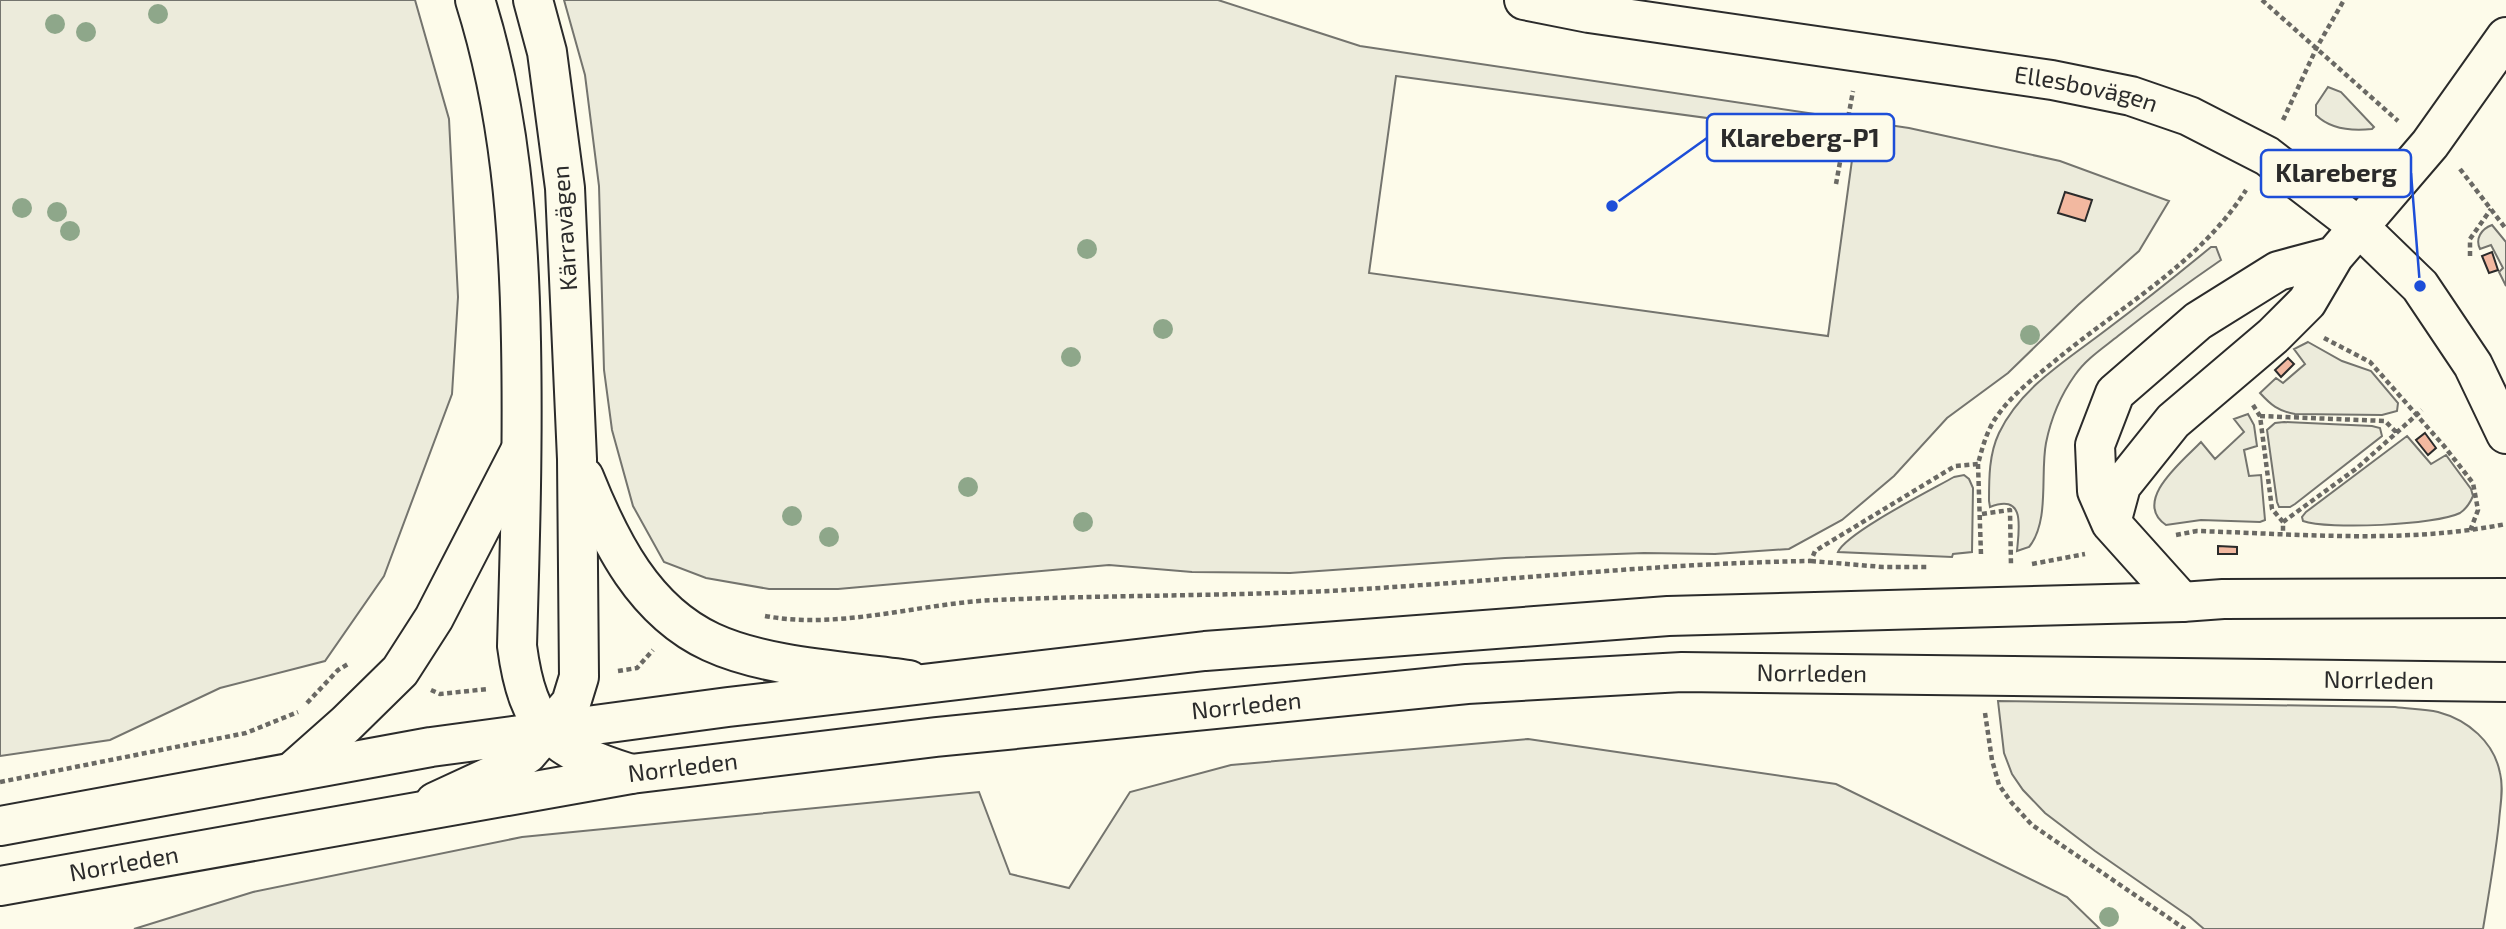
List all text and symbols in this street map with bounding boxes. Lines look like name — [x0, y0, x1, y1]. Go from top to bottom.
street label: Ellesbovägen — [2012, 59, 2162, 117]
callout: Klareberg-P1 — [1707, 114, 1894, 161]
text: Klareberg-P1 — [1720, 121, 1880, 152]
callout: Klareberg — [2261, 150, 2411, 197]
text: Klareberg — [2275, 156, 2397, 187]
street label: Kärravägen — [545, 164, 582, 292]
street label: Norrleden — [1757, 657, 1867, 687]
street label: Norrleden — [2323, 664, 2434, 694]
street label: Norrleden — [1190, 685, 1303, 724]
street label: Norrleden — [626, 745, 739, 787]
street label: Norrleden — [67, 839, 181, 886]

